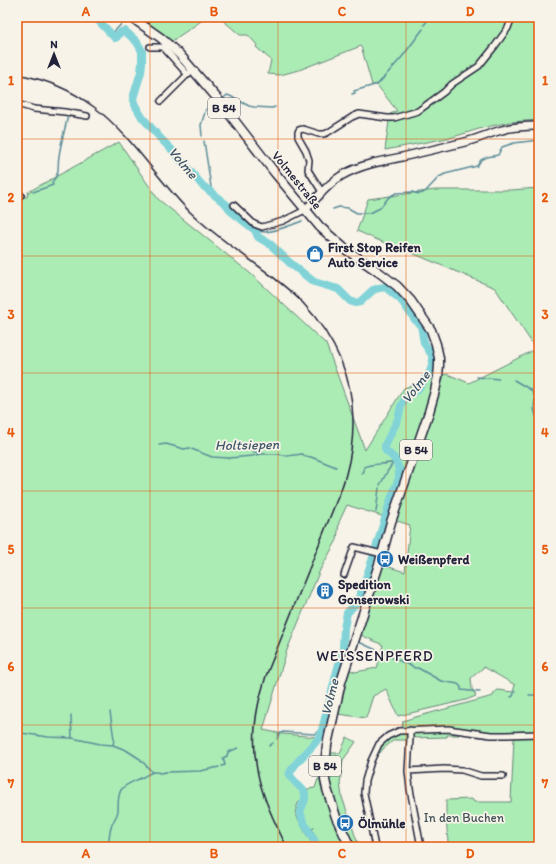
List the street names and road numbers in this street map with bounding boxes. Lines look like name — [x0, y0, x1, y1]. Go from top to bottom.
road number: B 54 — [208, 98, 240, 118]
street label: Volmestraße — [269, 148, 325, 212]
road number: B 54 — [400, 440, 432, 460]
road number: B 54 — [309, 756, 341, 776]

